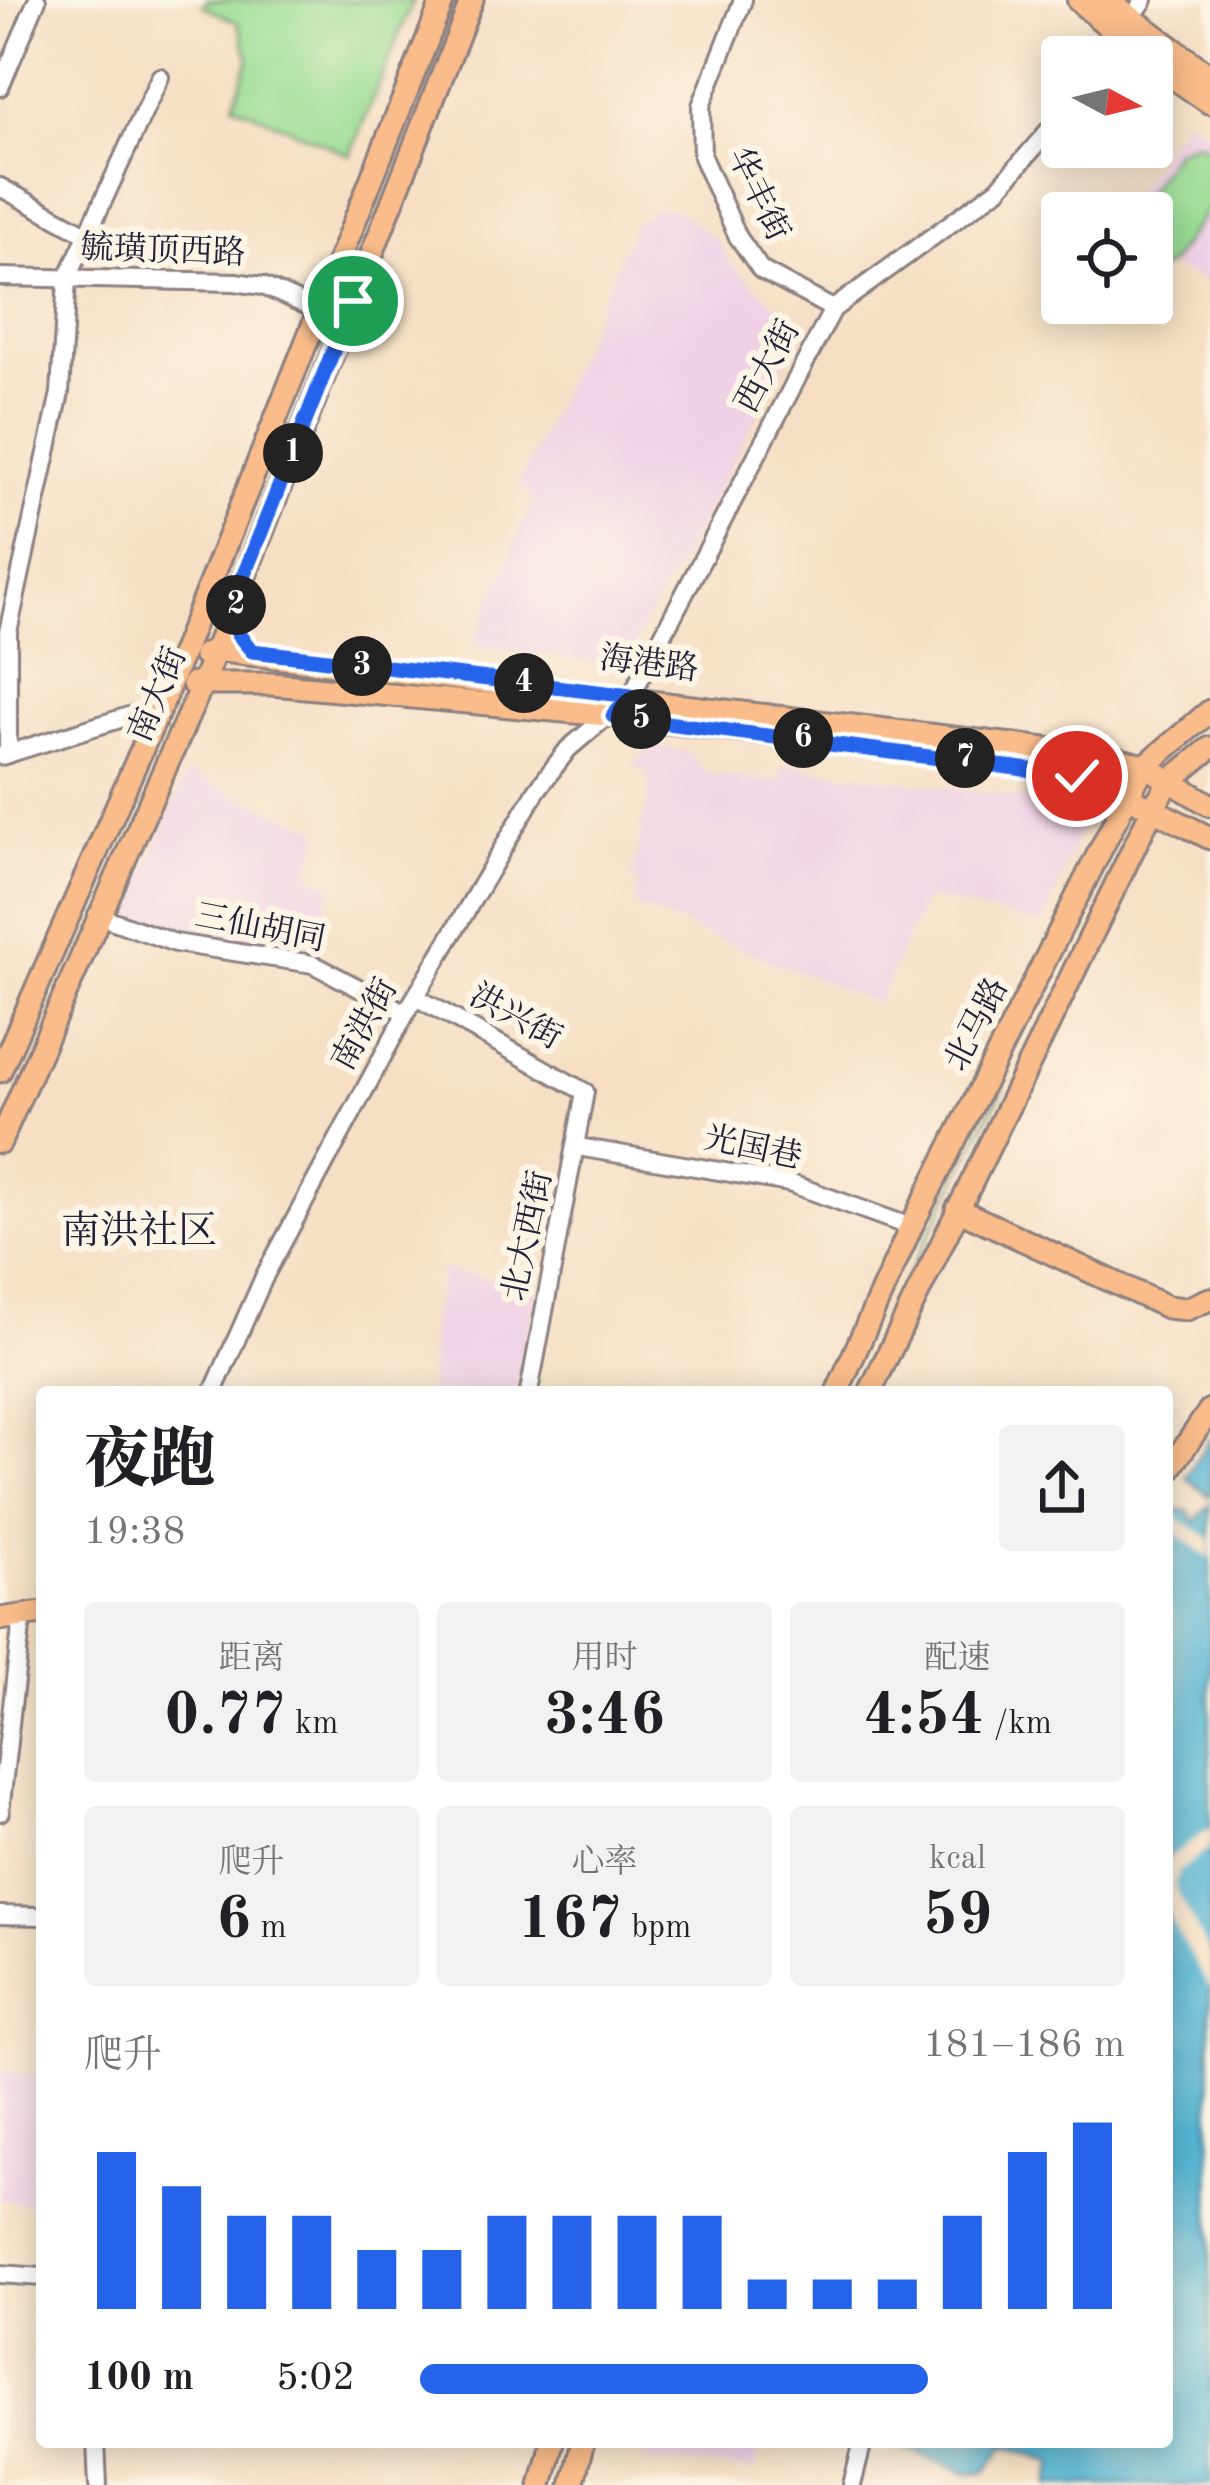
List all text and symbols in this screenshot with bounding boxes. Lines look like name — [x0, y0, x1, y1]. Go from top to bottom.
north arrow — [1041, 36, 1173, 168]
map controls — [1041, 36, 1173, 324]
street label: 华丰街 — [720, 142, 796, 247]
button: locate — [1041, 192, 1173, 324]
street label: 毓璜顶西路 — [80, 230, 246, 271]
pin — [302, 250, 404, 352]
icon: arrive — [320, 268, 386, 334]
street label: 西大街 — [729, 314, 807, 418]
pin: 1 — [263, 423, 323, 483]
text: 1 — [283, 436, 303, 469]
pin: 2 — [206, 575, 266, 635]
text: 2 — [226, 588, 246, 621]
pin: 3 — [332, 636, 392, 696]
street label: 海港路 — [598, 640, 701, 687]
street label: 南大街 — [122, 642, 194, 747]
text: 3 — [352, 649, 372, 682]
pin: 4 — [494, 653, 554, 713]
text: 4 — [514, 666, 534, 699]
pin: 5 — [611, 689, 671, 749]
text: 5 — [631, 702, 651, 735]
pin: 6 — [773, 708, 833, 768]
text: 6 — [793, 721, 813, 754]
pin — [1026, 725, 1128, 827]
pin: 7 — [935, 728, 995, 788]
text: 7 — [955, 741, 975, 774]
icon: check — [1044, 743, 1110, 809]
street label: 三仙胡同 — [192, 897, 329, 958]
street label: 南洪街 — [325, 972, 404, 1076]
street label: 北马路 — [938, 972, 1015, 1077]
street label: 洪兴街 — [464, 977, 568, 1056]
street label: 光国巷 — [701, 1120, 805, 1175]
street label: 北大西街 — [496, 1167, 559, 1304]
district label: 南洪社区 — [61, 1210, 217, 1252]
button: share — [999, 1425, 1125, 1551]
text: 夜跑 — [84, 1431, 216, 1497]
text: 19:38 — [84, 1513, 185, 1552]
text: 距离 — [219, 1643, 285, 1676]
text: 用时 — [572, 1643, 638, 1676]
text: 配速 — [925, 1643, 991, 1676]
text: 0.77 — [165, 1687, 286, 1747]
text: 3:46 — [544, 1687, 665, 1747]
text: 4:54 — [863, 1687, 984, 1747]
text: km — [286, 1708, 338, 1741]
text: /km — [984, 1708, 1052, 1741]
text: kcal — [929, 1843, 986, 1876]
text: 爬升 — [219, 1847, 285, 1880]
text: 心率 — [572, 1847, 638, 1880]
text: 59 — [923, 1887, 992, 1947]
text: 6 — [216, 1891, 251, 1951]
text: 167 — [518, 1891, 622, 1951]
text: m — [251, 1912, 287, 1945]
text: bpm — [622, 1912, 691, 1945]
text: 181–186 m — [923, 2026, 1125, 2065]
text: 爬升 — [84, 2037, 162, 2076]
text: 100 m — [84, 2359, 194, 2398]
text: 5:02 — [276, 2359, 355, 2398]

